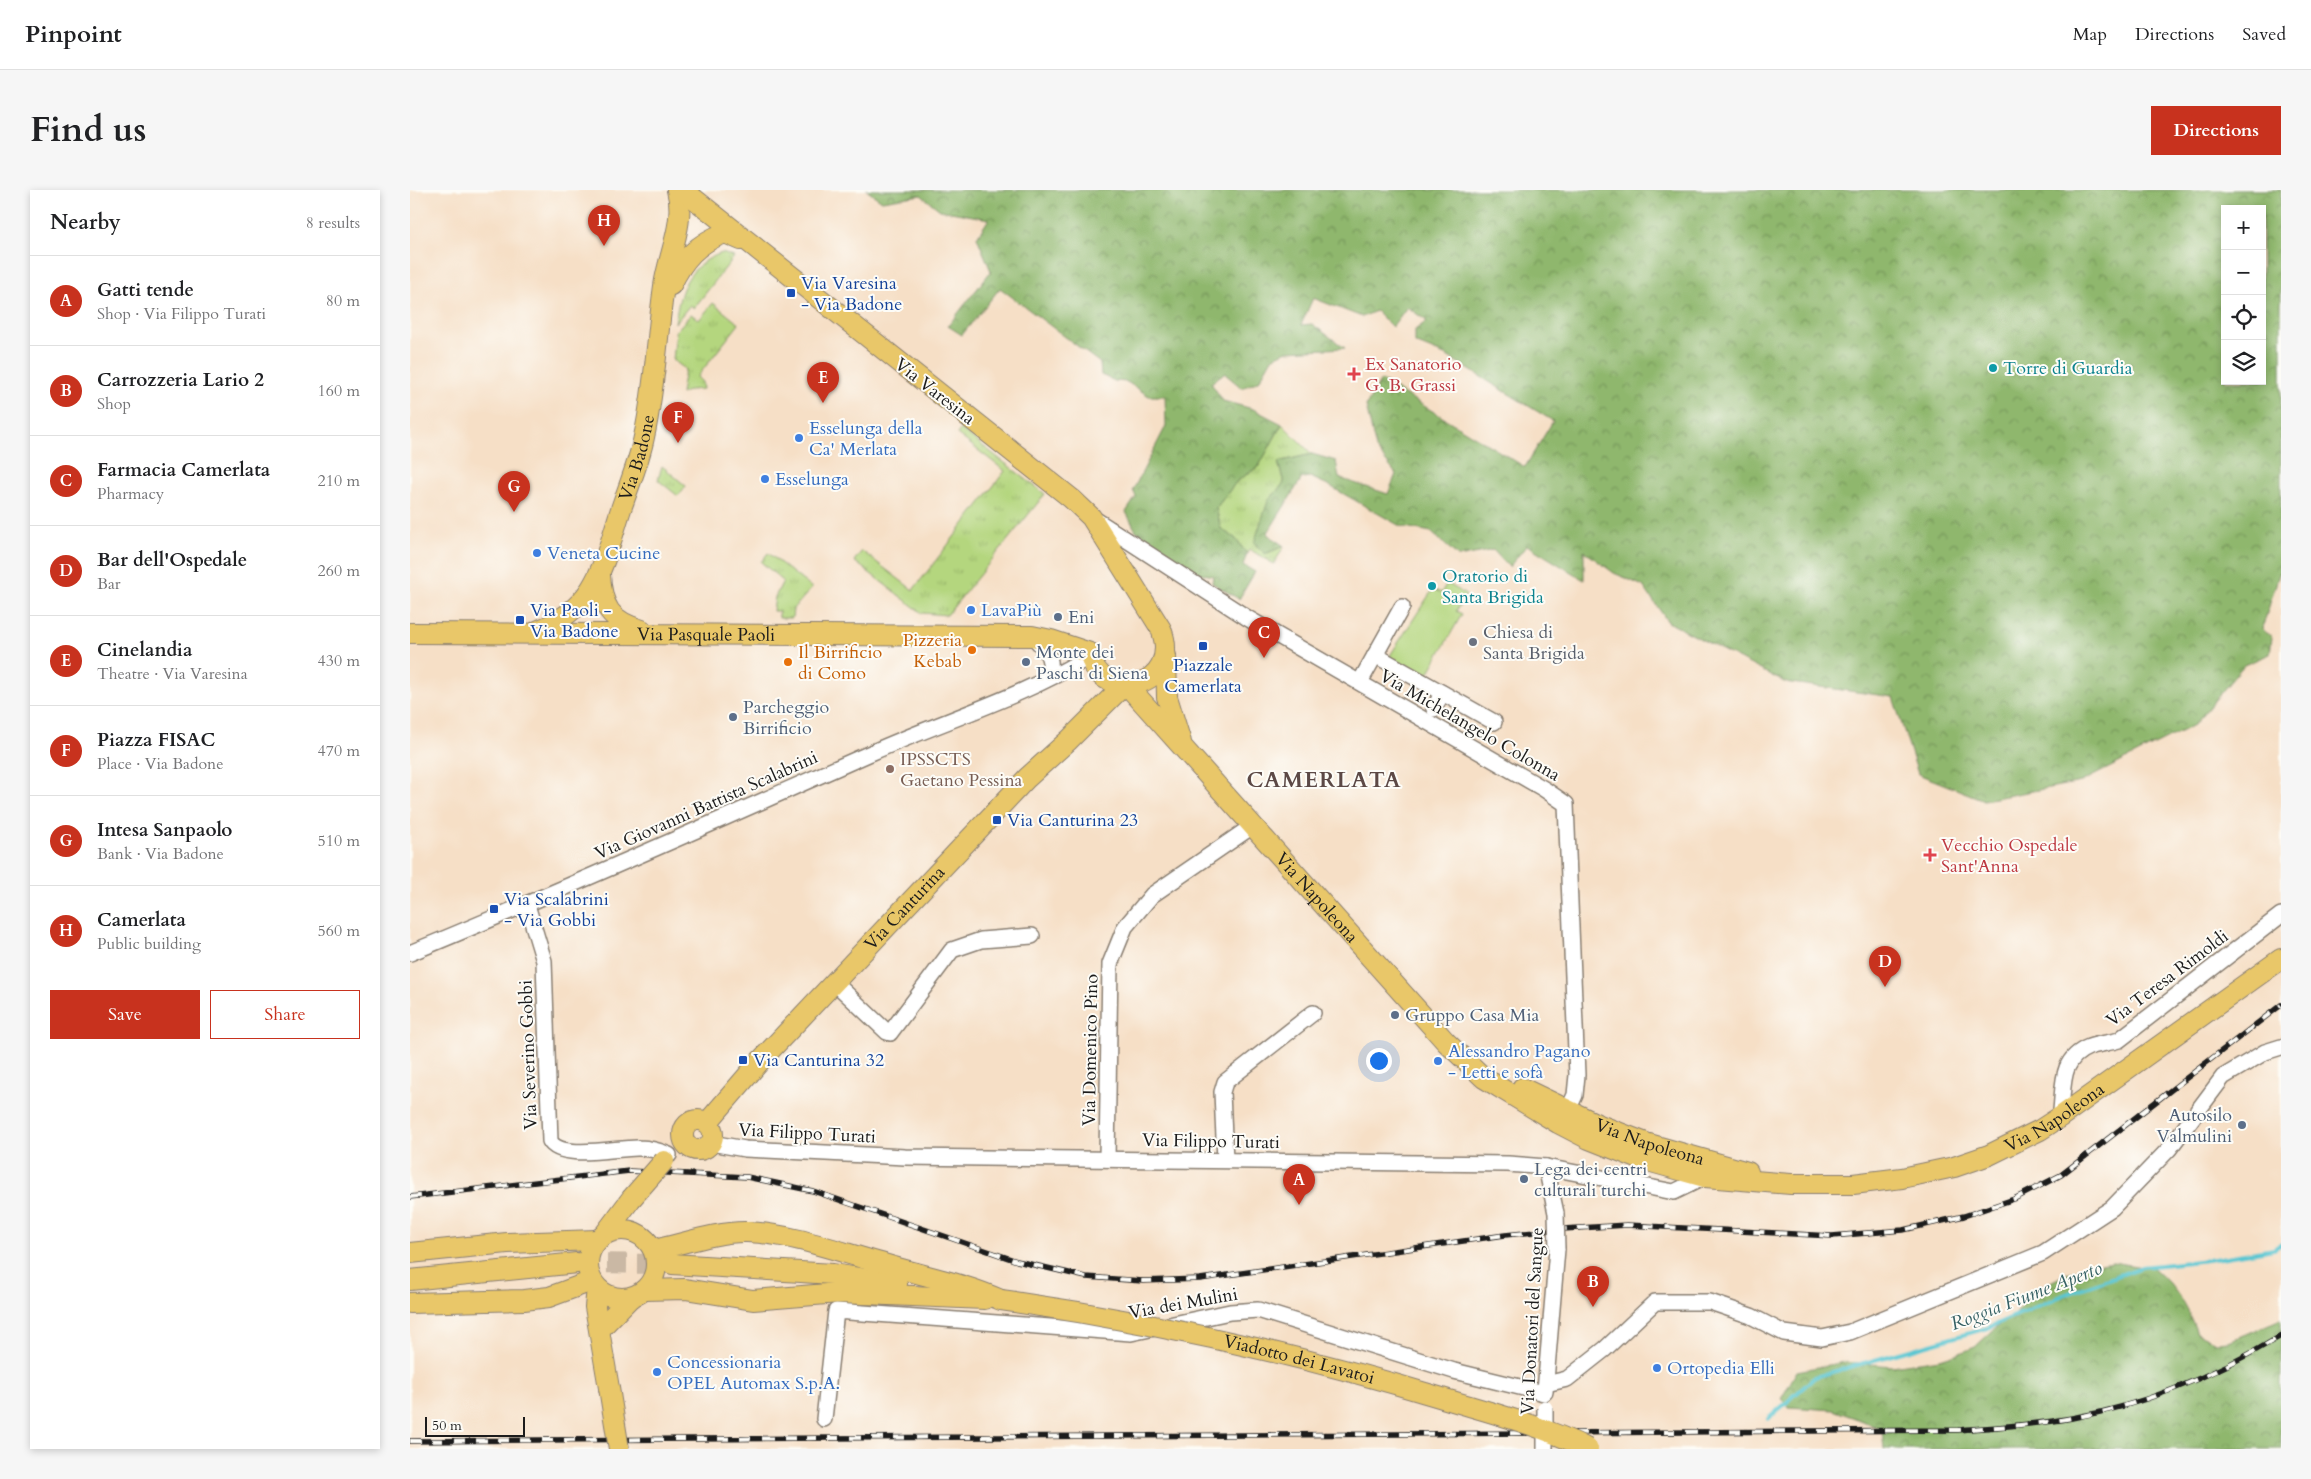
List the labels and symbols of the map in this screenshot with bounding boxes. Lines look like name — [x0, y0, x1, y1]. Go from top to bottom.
pin: H — [588, 205, 620, 246]
place label: Via Varesina - Via Badone — [801, 271, 903, 317]
marker: Via Varesina - Via Badone — [785, 287, 797, 299]
street label: Via Varesina — [889, 352, 980, 431]
place label: Ex Sanatorio G. B. Grassi — [1365, 352, 1462, 398]
place label: Torre di Guardia — [2003, 356, 2133, 381]
pin: E — [807, 362, 839, 403]
marker: Torre di Guardia — [1987, 362, 1999, 374]
marker: Ex Sanatorio G. B. Grassi — [1347, 367, 1361, 381]
pin: F — [662, 402, 694, 443]
street label: Via Badone — [613, 413, 661, 504]
place label: Esselunga della Ca' Merlata — [809, 416, 923, 462]
marker: Esselunga della Ca' Merlata — [793, 432, 805, 444]
place label: Esselunga — [775, 467, 849, 492]
pin: G — [498, 471, 530, 512]
marker: Esselunga — [759, 473, 771, 485]
place label: Veneta Cucine — [547, 541, 660, 566]
marker: Veneta Cucine — [531, 547, 543, 559]
place label: Oratorio di Santa Brigida — [1442, 564, 1544, 610]
marker: Oratorio di Santa Brigida — [1426, 580, 1438, 592]
place label: Via Paoli - Via Badone — [530, 598, 619, 644]
place label: LavaPiù — [981, 598, 1042, 623]
marker: LavaPiù — [965, 604, 977, 616]
place label: Eni — [1068, 605, 1094, 630]
marker: Eni — [1052, 611, 1064, 623]
marker: Via Paoli - Via Badone — [514, 614, 526, 626]
pin: C — [1248, 617, 1280, 658]
place label: Chiesa di Santa Brigida — [1483, 620, 1585, 666]
street label: Via Pasquale Paoli — [637, 622, 775, 648]
place label: Pizzeria Kebab — [903, 628, 962, 674]
marker: Chiesa di Santa Brigida — [1467, 636, 1479, 648]
place label: Il Birrificio di Como — [798, 640, 882, 686]
place label: Monte dei Paschi di Siena — [1036, 640, 1148, 686]
marker: Piazzale Camerlata — [1197, 640, 1209, 652]
marker: Pizzeria Kebab — [966, 644, 978, 656]
place label: Piazzale Camerlata — [1164, 653, 1242, 699]
marker: Il Birrificio di Como — [782, 656, 794, 668]
marker: Monte dei Paschi di Siena — [1020, 656, 1032, 668]
street label: Via Michelangelo Colonna — [1375, 663, 1565, 788]
place label: Parcheggio Birrificio — [743, 695, 829, 741]
marker: Parcheggio Birrificio — [727, 711, 739, 723]
street label: Via Giovanni Battista Scalabrini — [591, 745, 822, 866]
place label: IPSSCTS Gaetano Pessina — [900, 747, 1023, 793]
marker: IPSSCTS Gaetano Pessina — [884, 763, 896, 775]
district label: CAMERLATA — [1247, 765, 1401, 795]
place label: Via Canturina 23 — [1007, 808, 1138, 833]
marker: Via Canturina 23 — [991, 814, 1003, 826]
place label: Vecchio Ospedale Sant'Anna — [1941, 833, 2078, 879]
street label: Via Napoleona — [1269, 847, 1364, 949]
marker: Vecchio Ospedale Sant'Anna — [1923, 848, 1937, 862]
street label: Via Canturina — [859, 860, 951, 956]
place label: Via Scalabrini - Via Gobbi — [504, 887, 609, 933]
marker: Via Scalabrini - Via Gobbi — [488, 903, 500, 915]
street label: Via Teresa Rimoldi — [2101, 924, 2234, 1033]
pin: D — [1869, 946, 1901, 987]
street label: Via Domenico Pino — [1077, 973, 1104, 1126]
street label: Via Severino Gobbi — [513, 980, 544, 1130]
place label: Gruppo Casa Mia — [1405, 1003, 1540, 1028]
marker: Gruppo Casa Mia — [1389, 1009, 1401, 1021]
place label: Alessandro Pagano - Letti e sofà — [1448, 1039, 1591, 1085]
place label: Via Canturina 32 — [753, 1048, 884, 1073]
your location — [1366, 1048, 1392, 1074]
marker: Via Canturina 32 — [737, 1054, 749, 1066]
marker: Alessandro Pagano - Letti e sofà — [1432, 1055, 1444, 1067]
street label: Via Napoleona — [2000, 1077, 2110, 1159]
place label: Autosilo Valmulini — [2156, 1103, 2232, 1149]
street label: Via Napoleona — [1591, 1112, 1707, 1172]
street label: Via Filippo Turati — [738, 1117, 876, 1150]
marker: Autosilo Valmulini — [2236, 1119, 2248, 1131]
street label: Via Filippo Turati — [1142, 1128, 1280, 1155]
place label: Lega dei centri culturali turchi — [1534, 1157, 1647, 1203]
pin: A — [1283, 1164, 1315, 1205]
marker: Lega dei centri culturali turchi — [1518, 1173, 1530, 1185]
street label: Via Donatori del Sangue — [1515, 1227, 1550, 1415]
water label: Roggia Fiume Aperto — [1947, 1255, 2106, 1337]
pin: B — [1577, 1266, 1609, 1307]
street label: Via dei Mulini — [1127, 1282, 1240, 1325]
street label: Viadotto dei Lavatoi — [1221, 1329, 1377, 1391]
place label: Concessionaria OPEL Automax S.p.A. — [667, 1350, 840, 1396]
place label: Ortopedia Elli — [1667, 1356, 1775, 1381]
marker: Ortopedia Elli — [1651, 1362, 1663, 1374]
marker: Concessionaria OPEL Automax S.p.A. — [651, 1366, 663, 1378]
scale bar — [425, 1414, 525, 1437]

